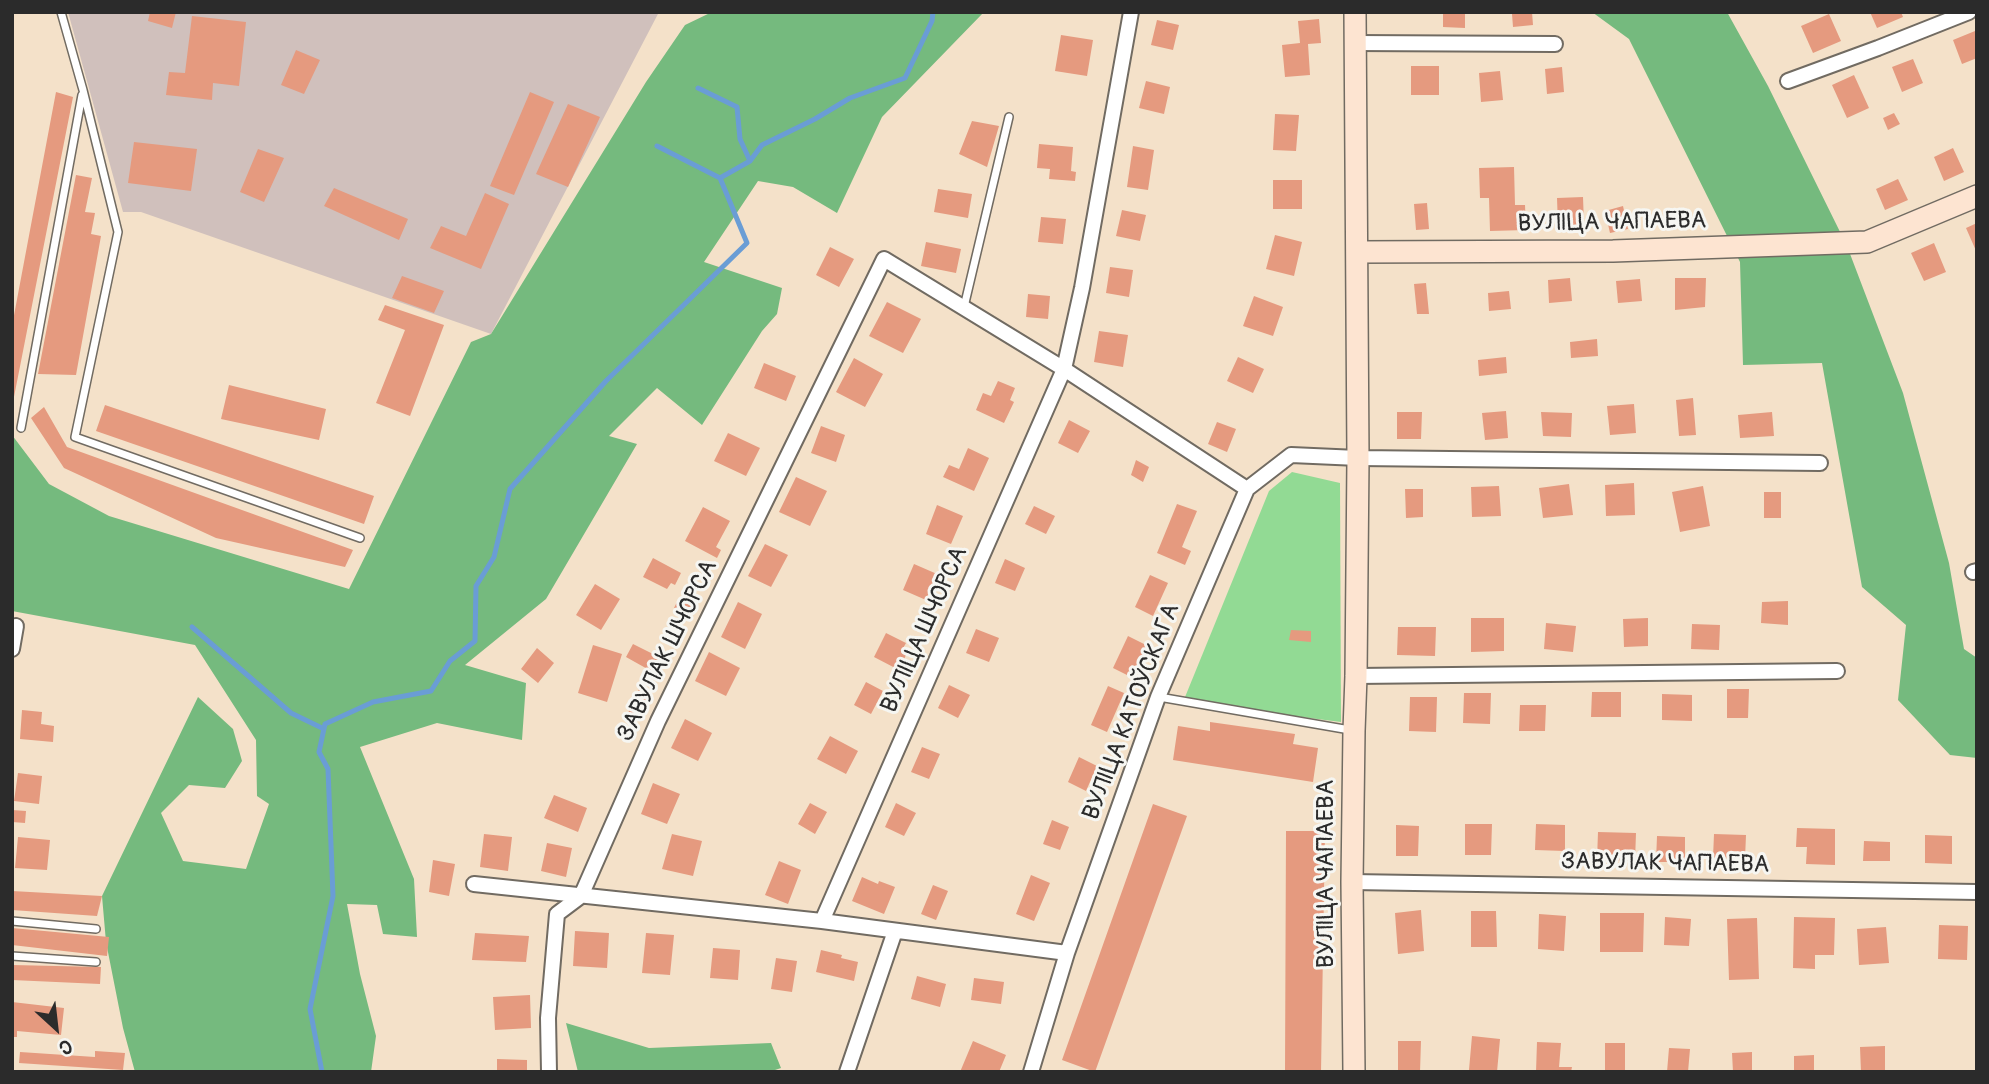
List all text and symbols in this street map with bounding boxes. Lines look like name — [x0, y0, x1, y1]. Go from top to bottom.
street label: ВУЛІЦА ЧАПАЕВА — [1517, 207, 1707, 239]
street label: ВУЛІЦА ШЧОРСА — [876, 543, 974, 717]
street label: ЗАВУЛАК ШЧОРСА — [612, 555, 724, 747]
street label: ВУЛІЦА КАТОЎСКАГА — [1077, 600, 1187, 824]
street label: ВУЛІЦА ЧАПАЕВА — [1313, 780, 1341, 968]
street label: ЗАВУЛАК ЧАПАЕВА — [1560, 848, 1770, 880]
north arrow — [21, 993, 91, 1063]
text: С — [55, 1033, 76, 1060]

